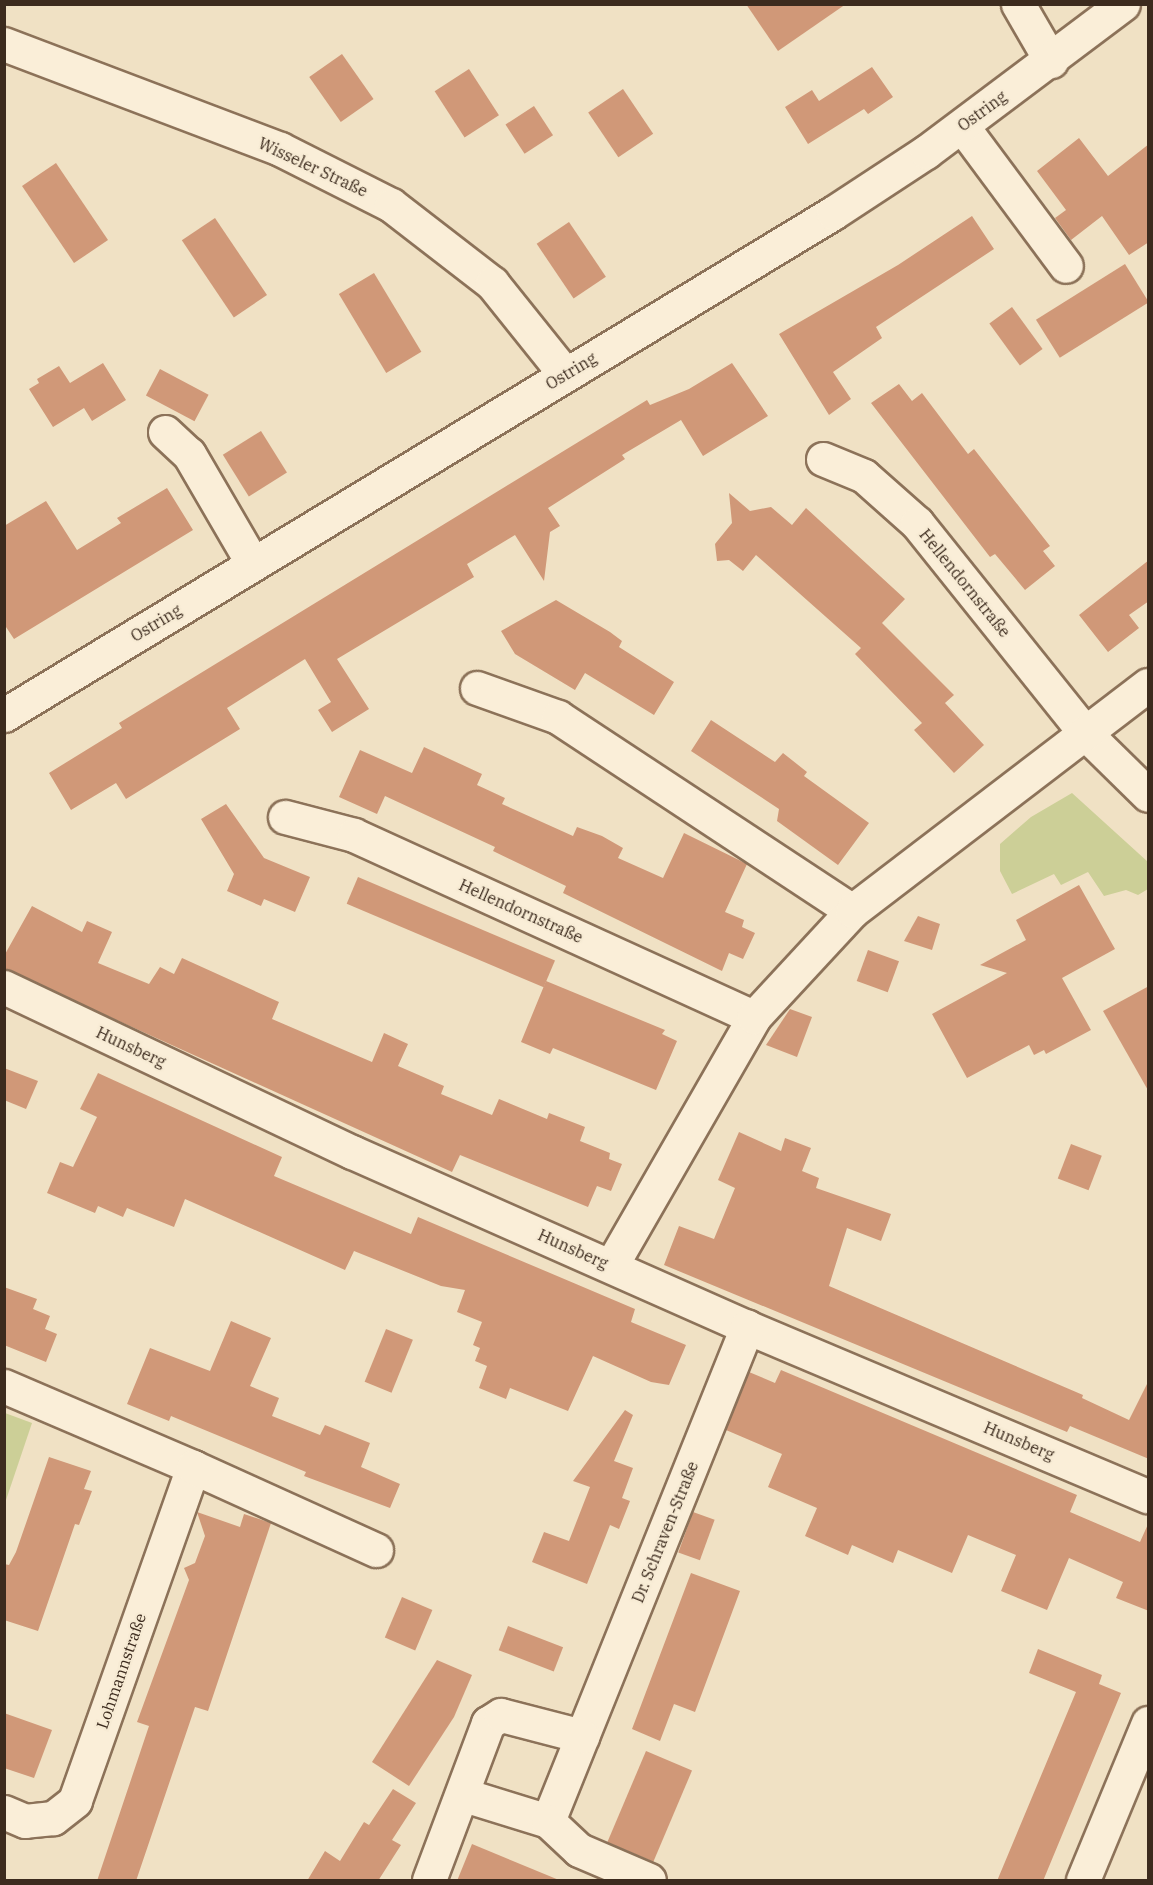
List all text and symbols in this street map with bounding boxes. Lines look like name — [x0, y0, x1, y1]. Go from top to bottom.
street label: Ostring — [954, 87, 1010, 135]
street label: Wisseler Straße — [255, 133, 371, 201]
street label: Ostring — [542, 348, 600, 394]
street label: Hellendornstraße — [915, 525, 1015, 641]
street label: Ostring — [127, 600, 185, 646]
street label: Hellendornstraße — [456, 875, 586, 947]
street label: Hunsberg — [93, 1023, 169, 1071]
street label: Hunsberg — [535, 1225, 611, 1273]
street label: Hunsberg — [981, 1418, 1057, 1464]
street label: Dr. Schraven-Straße — [628, 1458, 702, 1606]
street label: Lohmannstraße — [92, 1611, 150, 1731]

